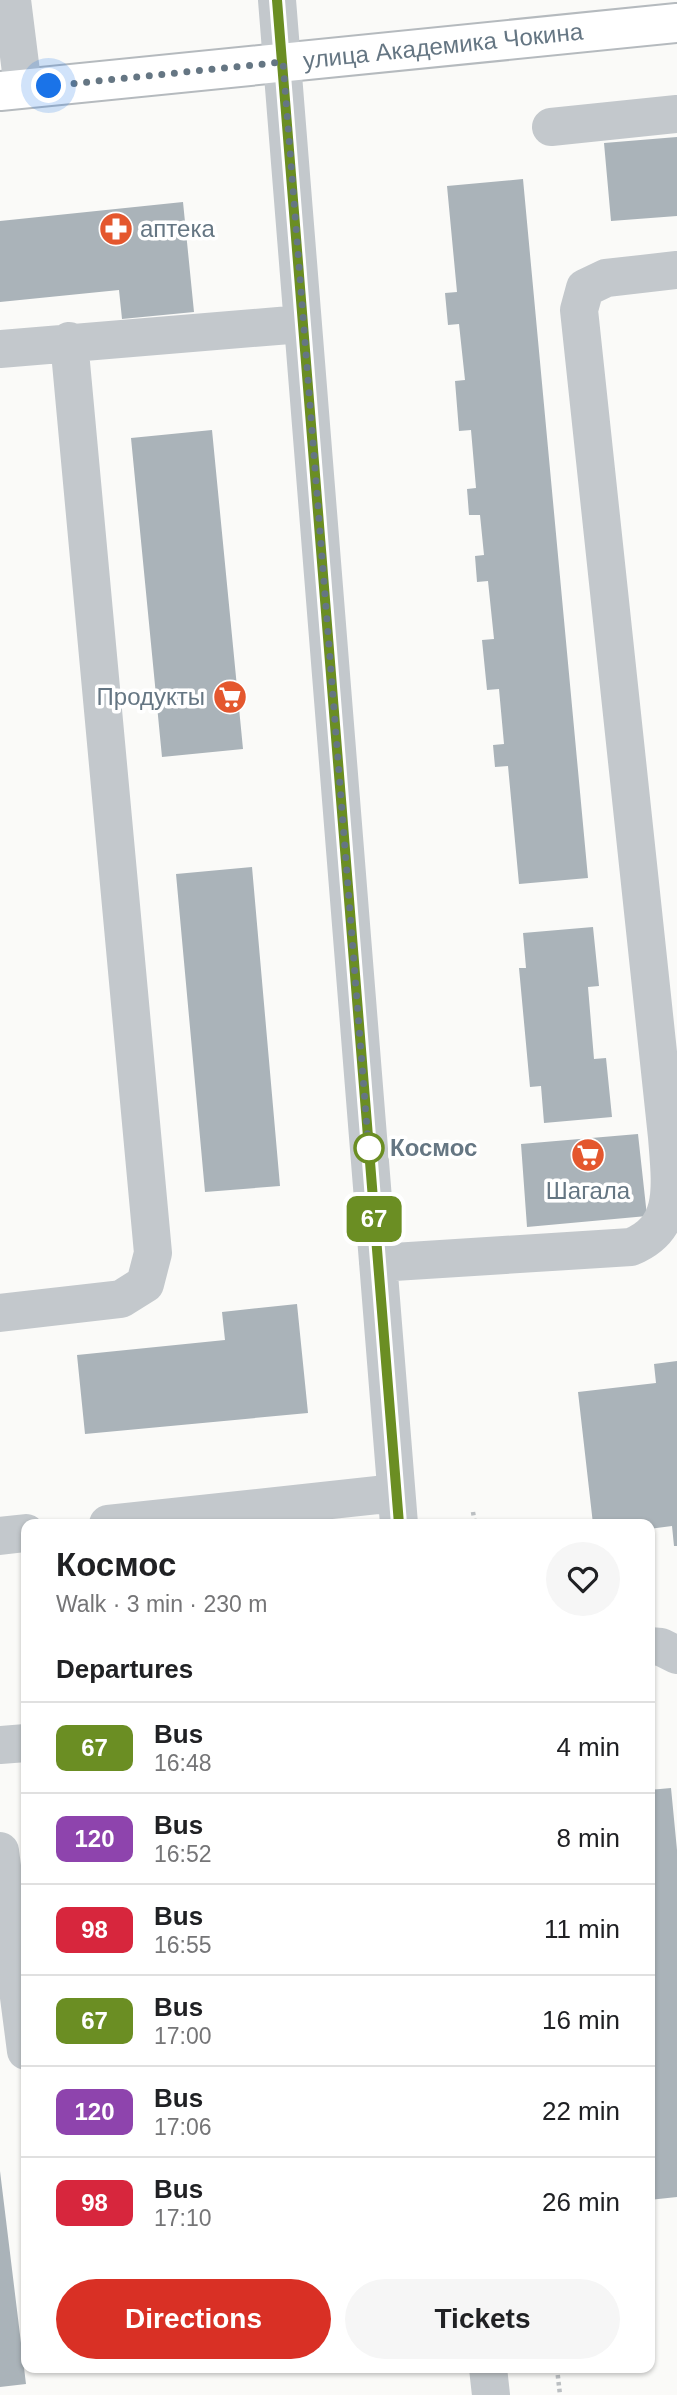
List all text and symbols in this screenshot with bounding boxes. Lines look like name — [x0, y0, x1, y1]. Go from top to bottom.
street label: улица Академика Чокина — [302, 17, 585, 74]
your location — [31, 68, 66, 103]
pharmacy icon: аптека — [97, 210, 135, 248]
place label: аптека — [140, 215, 215, 242]
supermarket icon: Продукты — [211, 678, 249, 716]
place label: Продукты — [97, 683, 205, 710]
marker: Космос — [354, 1133, 384, 1163]
place label: Космос — [390, 1134, 477, 1161]
supermarket icon: Шагала — [569, 1136, 607, 1174]
place label: Шагала — [546, 1177, 631, 1204]
line badge: 67 — [342, 1196, 406, 1242]
text: 67 — [361, 1205, 387, 1232]
button: heart — [546, 1542, 620, 1616]
text: Космос — [56, 1546, 176, 1583]
text: Walk · 3 min · 230 m — [56, 1591, 267, 1617]
text: Departures — [56, 1654, 193, 1684]
text: Bus — [154, 1719, 203, 1749]
text: 4 min — [556, 1732, 620, 1762]
text: 67 — [81, 1734, 108, 1761]
text: 16:48 — [154, 1750, 212, 1776]
text: Bus — [154, 1810, 203, 1840]
text: 8 min — [556, 1823, 620, 1853]
text: 120 — [74, 1825, 115, 1852]
text: 16:52 — [154, 1841, 212, 1867]
text: Bus — [154, 1901, 203, 1931]
text: 11 min — [544, 1914, 620, 1944]
text: 98 — [81, 1916, 108, 1943]
text: 16:55 — [154, 1932, 212, 1958]
text: Bus — [154, 1992, 203, 2022]
text: 16 min — [542, 2005, 620, 2035]
text: 67 — [81, 2007, 108, 2034]
text: 17:00 — [154, 2023, 212, 2049]
text: Bus — [154, 2083, 203, 2113]
text: 22 min — [542, 2096, 620, 2126]
text: 120 — [74, 2098, 115, 2125]
text: 17:06 — [154, 2114, 212, 2140]
text: Bus — [154, 2174, 203, 2204]
text: 26 min — [542, 2187, 620, 2217]
text: 98 — [81, 2189, 108, 2216]
text: 17:10 — [154, 2205, 212, 2231]
button: Directions — [56, 2279, 331, 2359]
button: Tickets — [345, 2279, 620, 2359]

